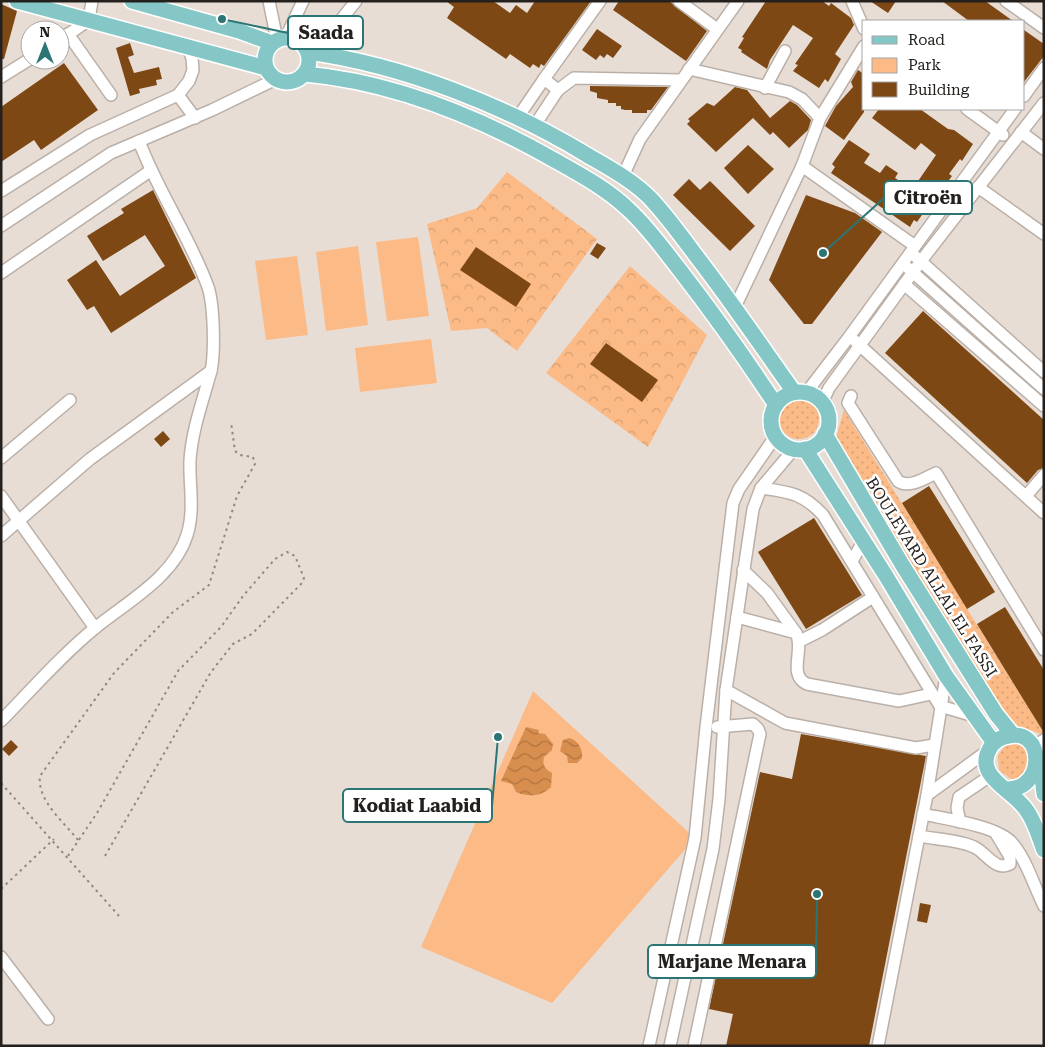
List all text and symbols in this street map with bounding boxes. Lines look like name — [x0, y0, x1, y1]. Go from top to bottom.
callout: Saada — [288, 16, 363, 49]
north arrow — [20, 20, 70, 70]
legend — [862, 20, 1025, 110]
text: Saada — [298, 22, 354, 43]
text: N — [40, 24, 51, 40]
text: Road — [908, 31, 945, 49]
text: Park — [908, 56, 942, 74]
text: Building — [908, 81, 970, 99]
callout: Citroën — [884, 181, 972, 214]
text: Citroën — [894, 187, 962, 208]
street label: BOULEVARD ALLAL EL FASSI — [862, 474, 1001, 681]
callout: Kodiat Laabid — [343, 789, 492, 822]
text: Kodiat Laabid — [353, 795, 481, 816]
callout: Marjane Menara — [648, 945, 816, 978]
text: Marjane Menara — [658, 951, 807, 972]

